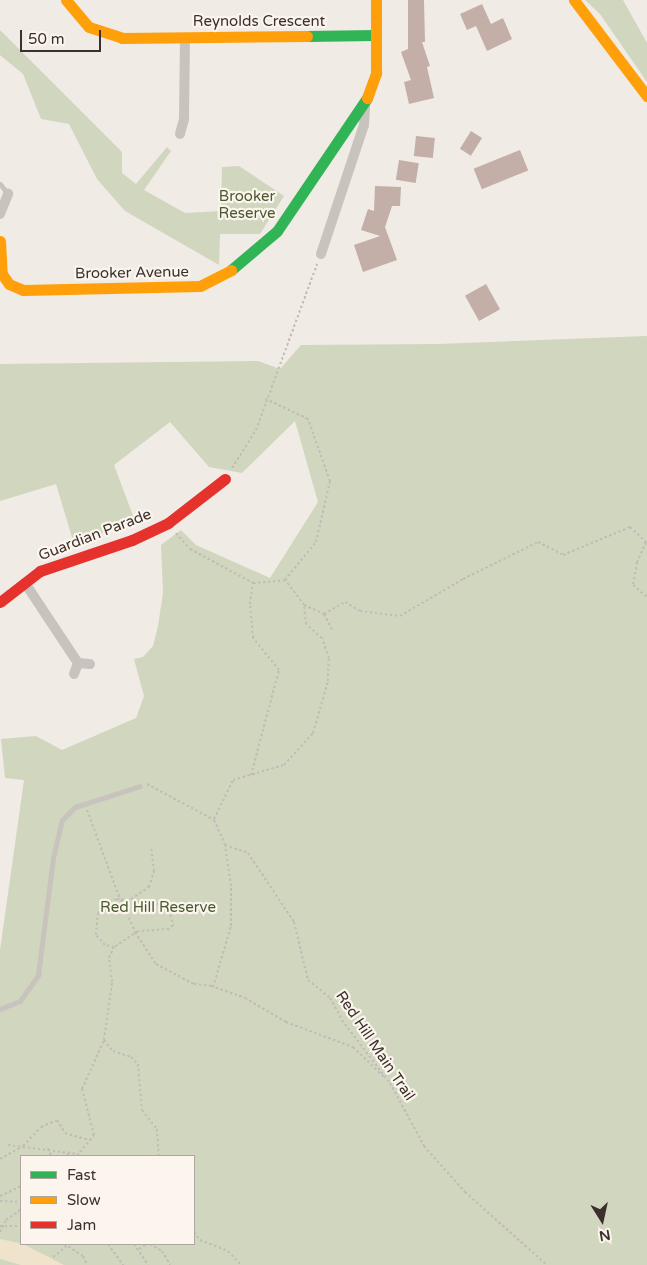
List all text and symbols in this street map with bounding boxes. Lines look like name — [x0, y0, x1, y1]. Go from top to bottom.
street label: Reynolds Crescent — [193, 13, 325, 31]
scale bar — [22, 20, 104, 52]
text: 50 m — [28, 30, 65, 48]
park label: Brooker Reserve — [219, 187, 275, 222]
street label: Brooker Avenue — [75, 263, 189, 283]
street label: Guardian Parade — [36, 505, 154, 565]
park label: Red Hill Reserve — [100, 899, 216, 917]
street label: Red Hill Main Trail — [332, 988, 418, 1104]
legend — [20, 1155, 195, 1245]
text: Fast — [67, 1166, 96, 1184]
text: Slow — [67, 1191, 101, 1209]
north arrow — [577, 1195, 627, 1245]
text: Jam — [67, 1216, 96, 1234]
text: N — [598, 1226, 612, 1245]

